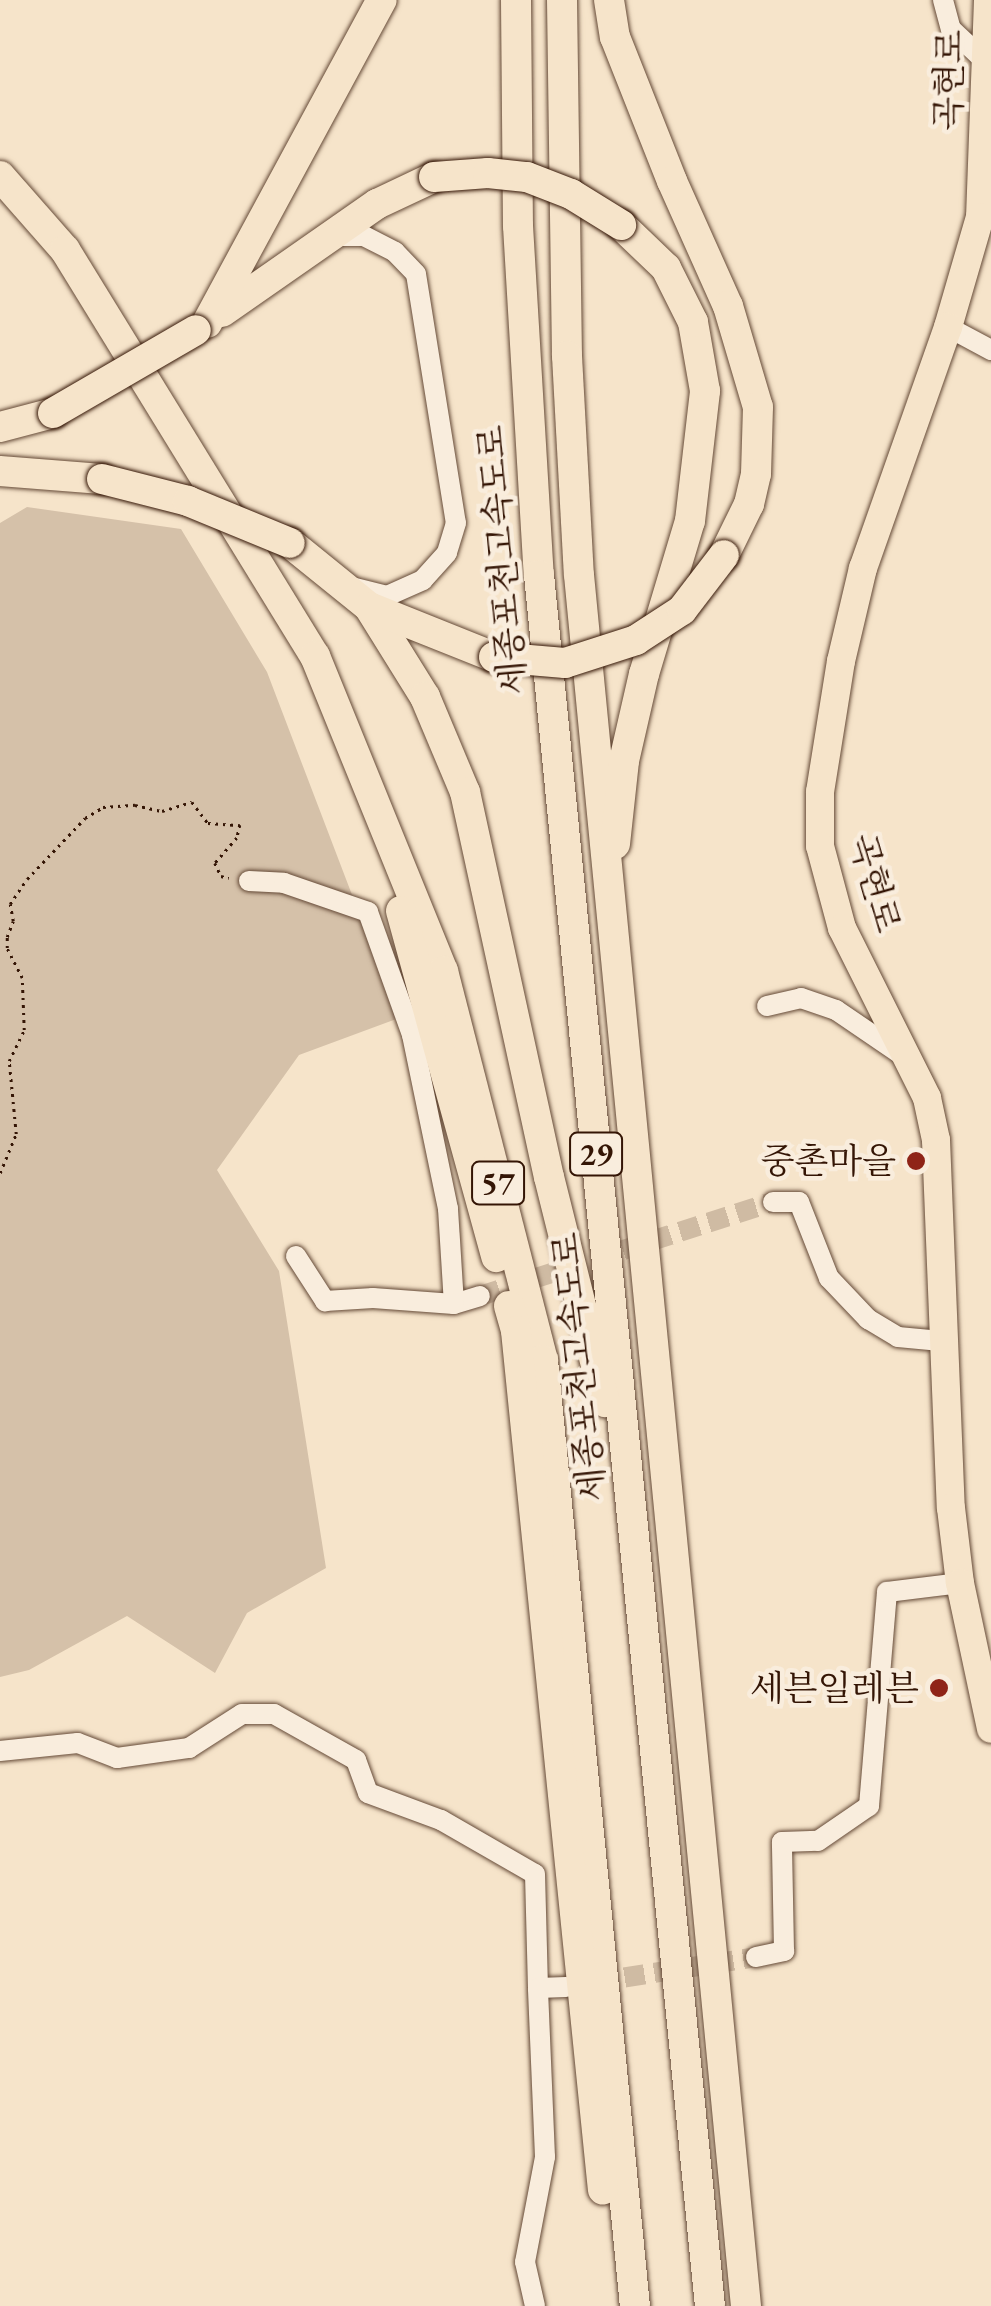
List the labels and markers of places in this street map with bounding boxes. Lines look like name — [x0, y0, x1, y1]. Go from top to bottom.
place label: 중촌마을 — [761, 1140, 896, 1182]
marker: 중촌마을 — [905, 1150, 927, 1172]
place label: 세븐일레븐 — [750, 1667, 919, 1709]
marker: 세븐일레븐 — [928, 1677, 950, 1699]

